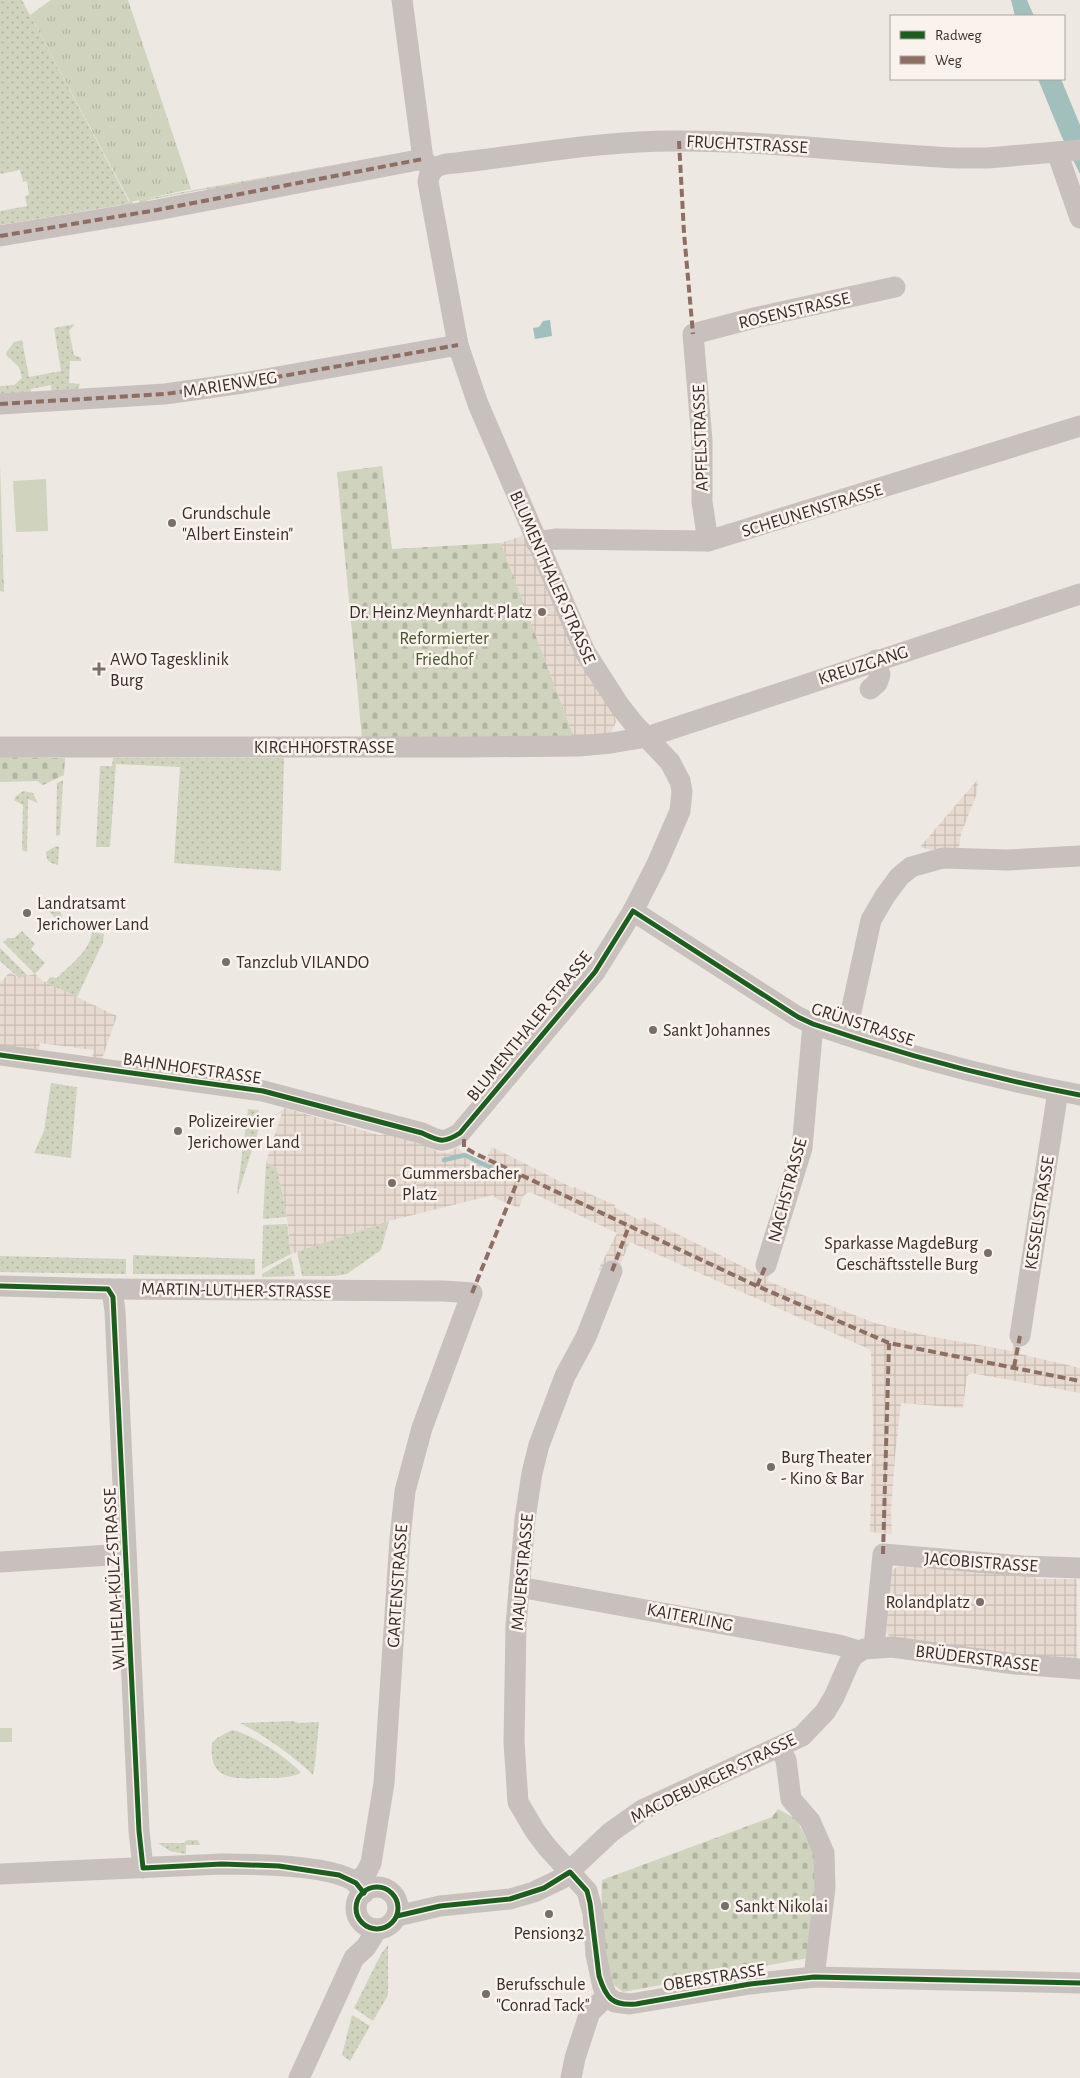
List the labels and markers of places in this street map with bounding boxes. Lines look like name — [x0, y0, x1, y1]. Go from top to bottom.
place label: Grundschule "Albert Einstein" — [182, 505, 293, 544]
marker: Grundschule "Albert Einstein" — [166, 517, 178, 529]
place label: Dr. Heinz Meynhardt Platz — [349, 604, 532, 622]
marker: Dr. Heinz Meynhardt Platz — [536, 606, 548, 618]
place label: AWO Tagesklinik Burg — [110, 651, 230, 690]
marker: AWO Tagesklinik Burg — [92, 662, 106, 676]
place label: Landratsamt Jerichower Land — [37, 895, 149, 934]
marker: Landratsamt Jerichower Land — [21, 907, 33, 919]
place label: Tanzclub VILANDO — [236, 954, 369, 972]
marker: Tanzclub VILANDO — [220, 956, 232, 968]
place label: Sankt Johannes — [663, 1022, 770, 1040]
marker: Sankt Johannes — [647, 1024, 659, 1036]
place label: Polizeirevier Jerichower Land — [188, 1113, 300, 1152]
marker: Polizeirevier Jerichower Land — [172, 1125, 184, 1137]
place label: Gummersbacher Platz — [402, 1165, 519, 1204]
marker: Gummersbacher Platz — [386, 1177, 398, 1189]
place label: Sparkasse MagdeBurg Geschäftsstelle Burg — [824, 1235, 978, 1274]
marker: Sparkasse MagdeBurg Geschäftsstelle Burg — [982, 1247, 994, 1259]
place label: Burg Theater - Kino & Bar — [781, 1449, 872, 1488]
marker: Burg Theater - Kino & Bar — [765, 1461, 777, 1473]
place label: Rolandplatz — [886, 1594, 970, 1612]
marker: Rolandplatz — [974, 1596, 986, 1608]
place label: Sankt Nikolai — [735, 1898, 828, 1916]
marker: Sankt Nikolai — [719, 1900, 731, 1912]
marker: Pension32 — [543, 1908, 555, 1920]
place label: Pension32 — [514, 1925, 584, 1943]
place label: Berufsschule "Conrad Tack" — [496, 1976, 590, 2015]
marker: Berufsschule "Conrad Tack" — [480, 1988, 492, 2000]

